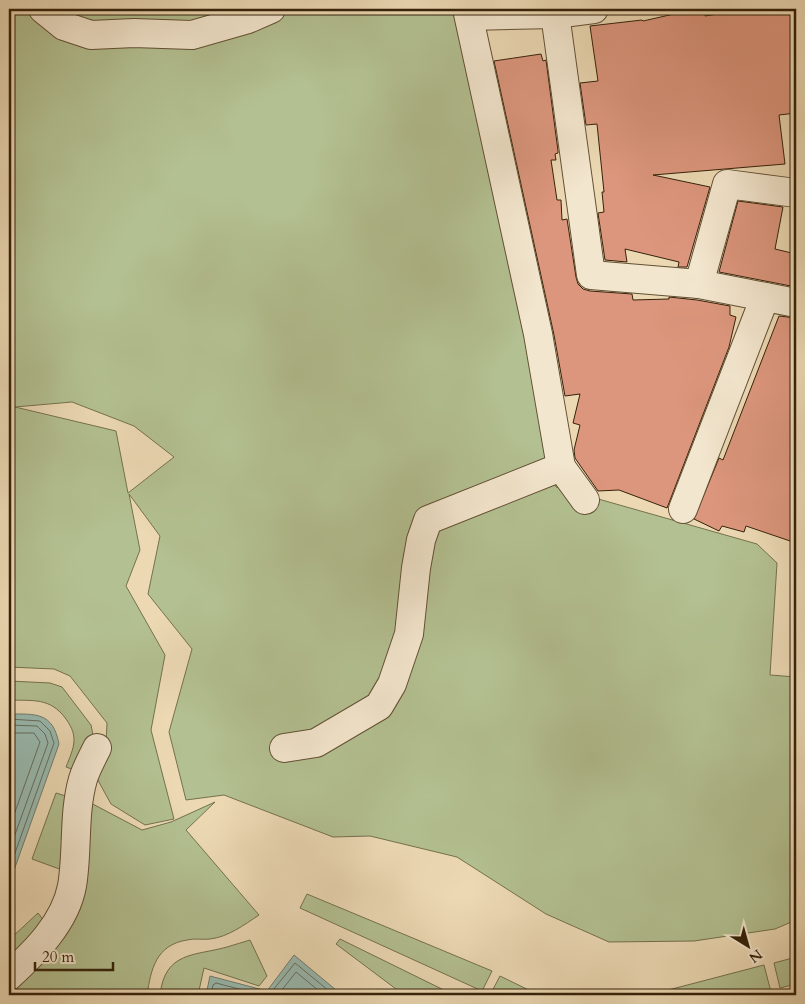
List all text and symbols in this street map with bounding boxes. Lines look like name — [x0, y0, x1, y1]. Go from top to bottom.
north arrow — [722, 922, 772, 972]
scale bar — [35, 939, 112, 971]
text: N — [745, 945, 766, 967]
text: 20 m — [42, 947, 74, 967]

